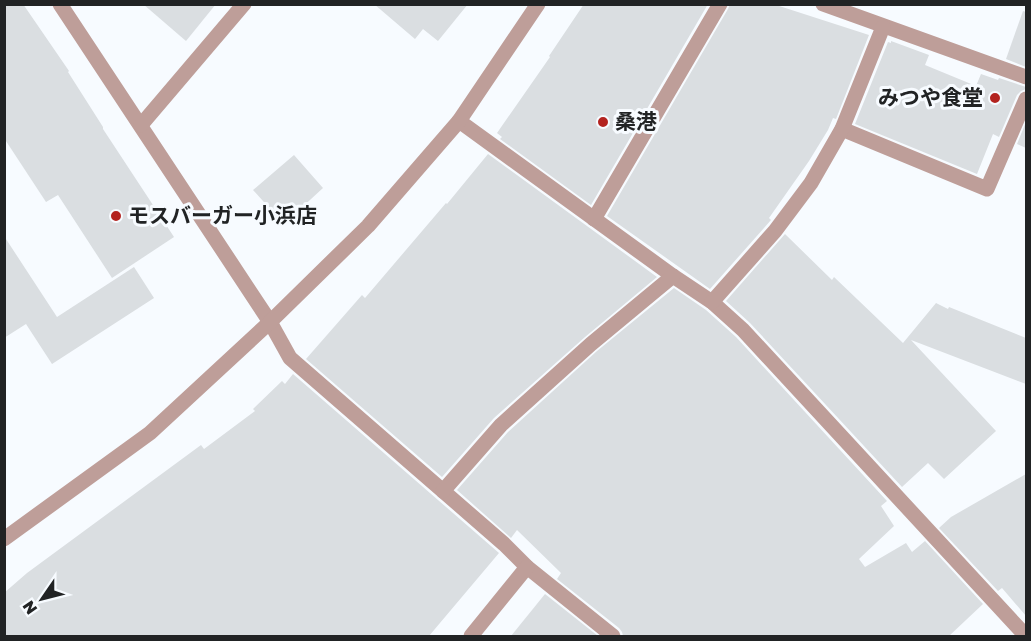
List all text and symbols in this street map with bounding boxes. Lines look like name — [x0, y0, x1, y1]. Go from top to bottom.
place label: みつや食堂 — [878, 84, 983, 110]
marker: みつや食堂 — [988, 91, 1002, 105]
place label: 桑港 — [615, 108, 657, 134]
marker: 桑港 — [596, 115, 610, 129]
place label: モスバーガー小浜店 — [128, 202, 317, 228]
marker: モスバーガー小浜店 — [109, 209, 123, 223]
north arrow — [12, 569, 72, 629]
text: N — [18, 597, 41, 618]

